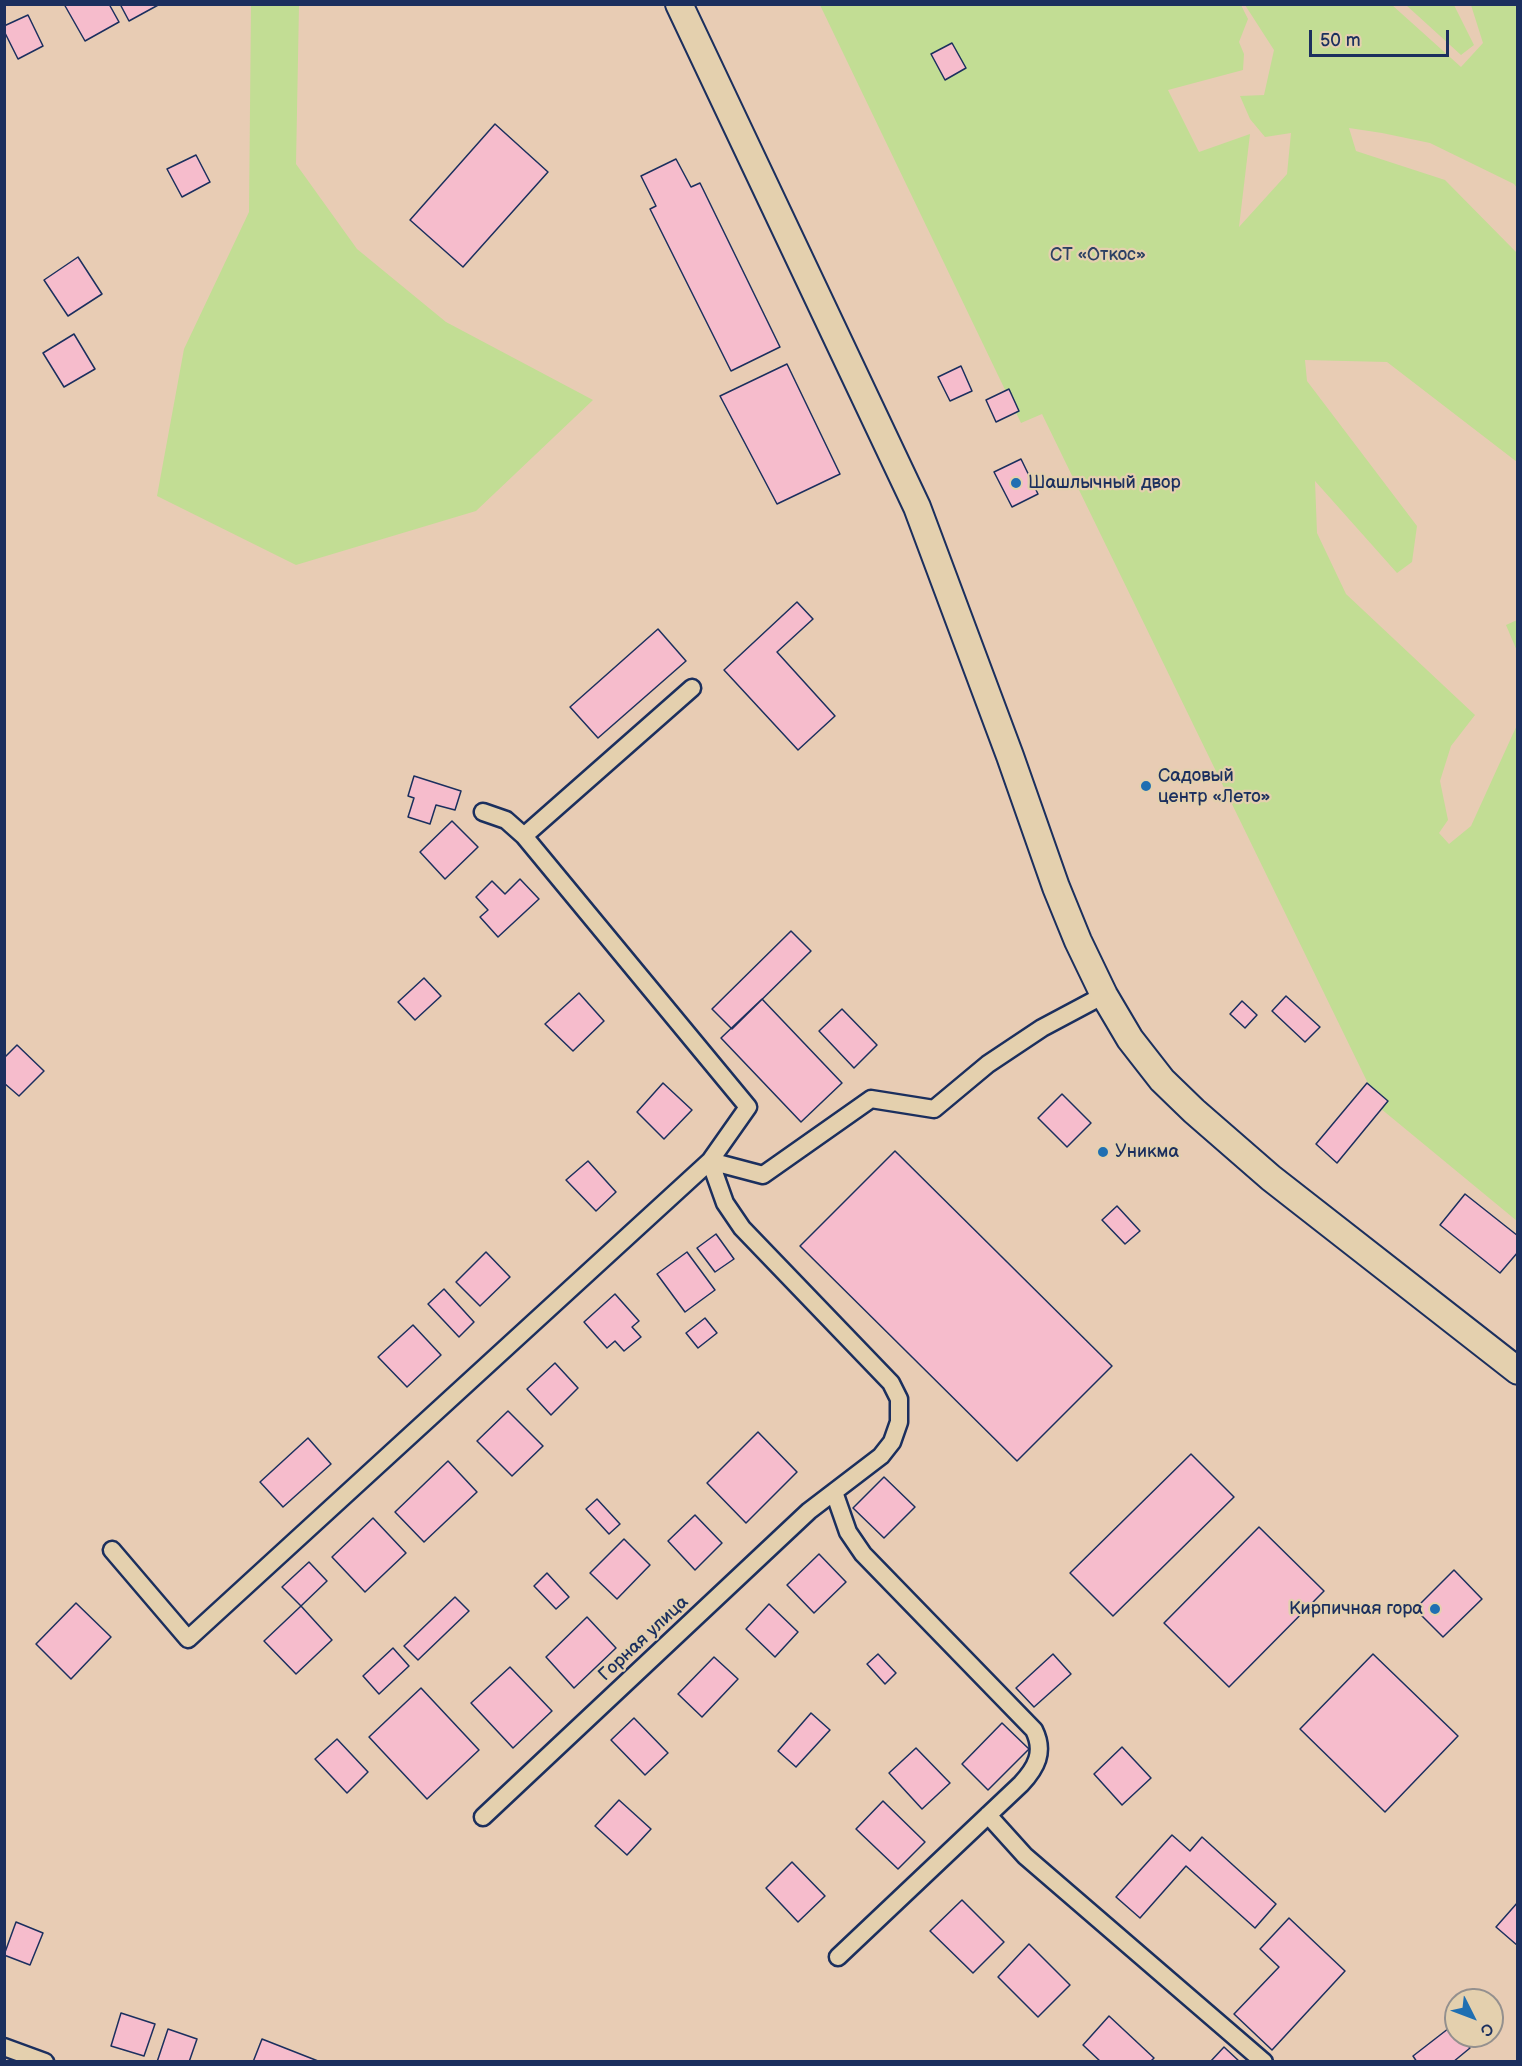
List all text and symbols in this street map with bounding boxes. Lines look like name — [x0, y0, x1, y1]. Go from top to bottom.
scale bar — [1312, 18, 1452, 56]
text: 50 m — [1320, 30, 1361, 51]
park label: СТ «Откос» — [1050, 244, 1146, 266]
place label: Шашлычный двор — [1028, 472, 1181, 494]
marker: Шашлычный двор — [1009, 476, 1023, 490]
place label: Садовый центр «Лето» — [1158, 765, 1271, 808]
marker: Садовый центр «Лето» — [1139, 779, 1153, 793]
place label: Уникма — [1115, 1141, 1179, 1163]
marker: Уникма — [1096, 1145, 1110, 1159]
street label: Горная улица — [595, 1592, 693, 1686]
place label: Кирпичная гора — [1289, 1598, 1423, 1620]
marker: Кирпичная гора — [1428, 1602, 1442, 1616]
north arrow — [1444, 1988, 1504, 2048]
text: С — [1475, 2019, 1497, 2040]

